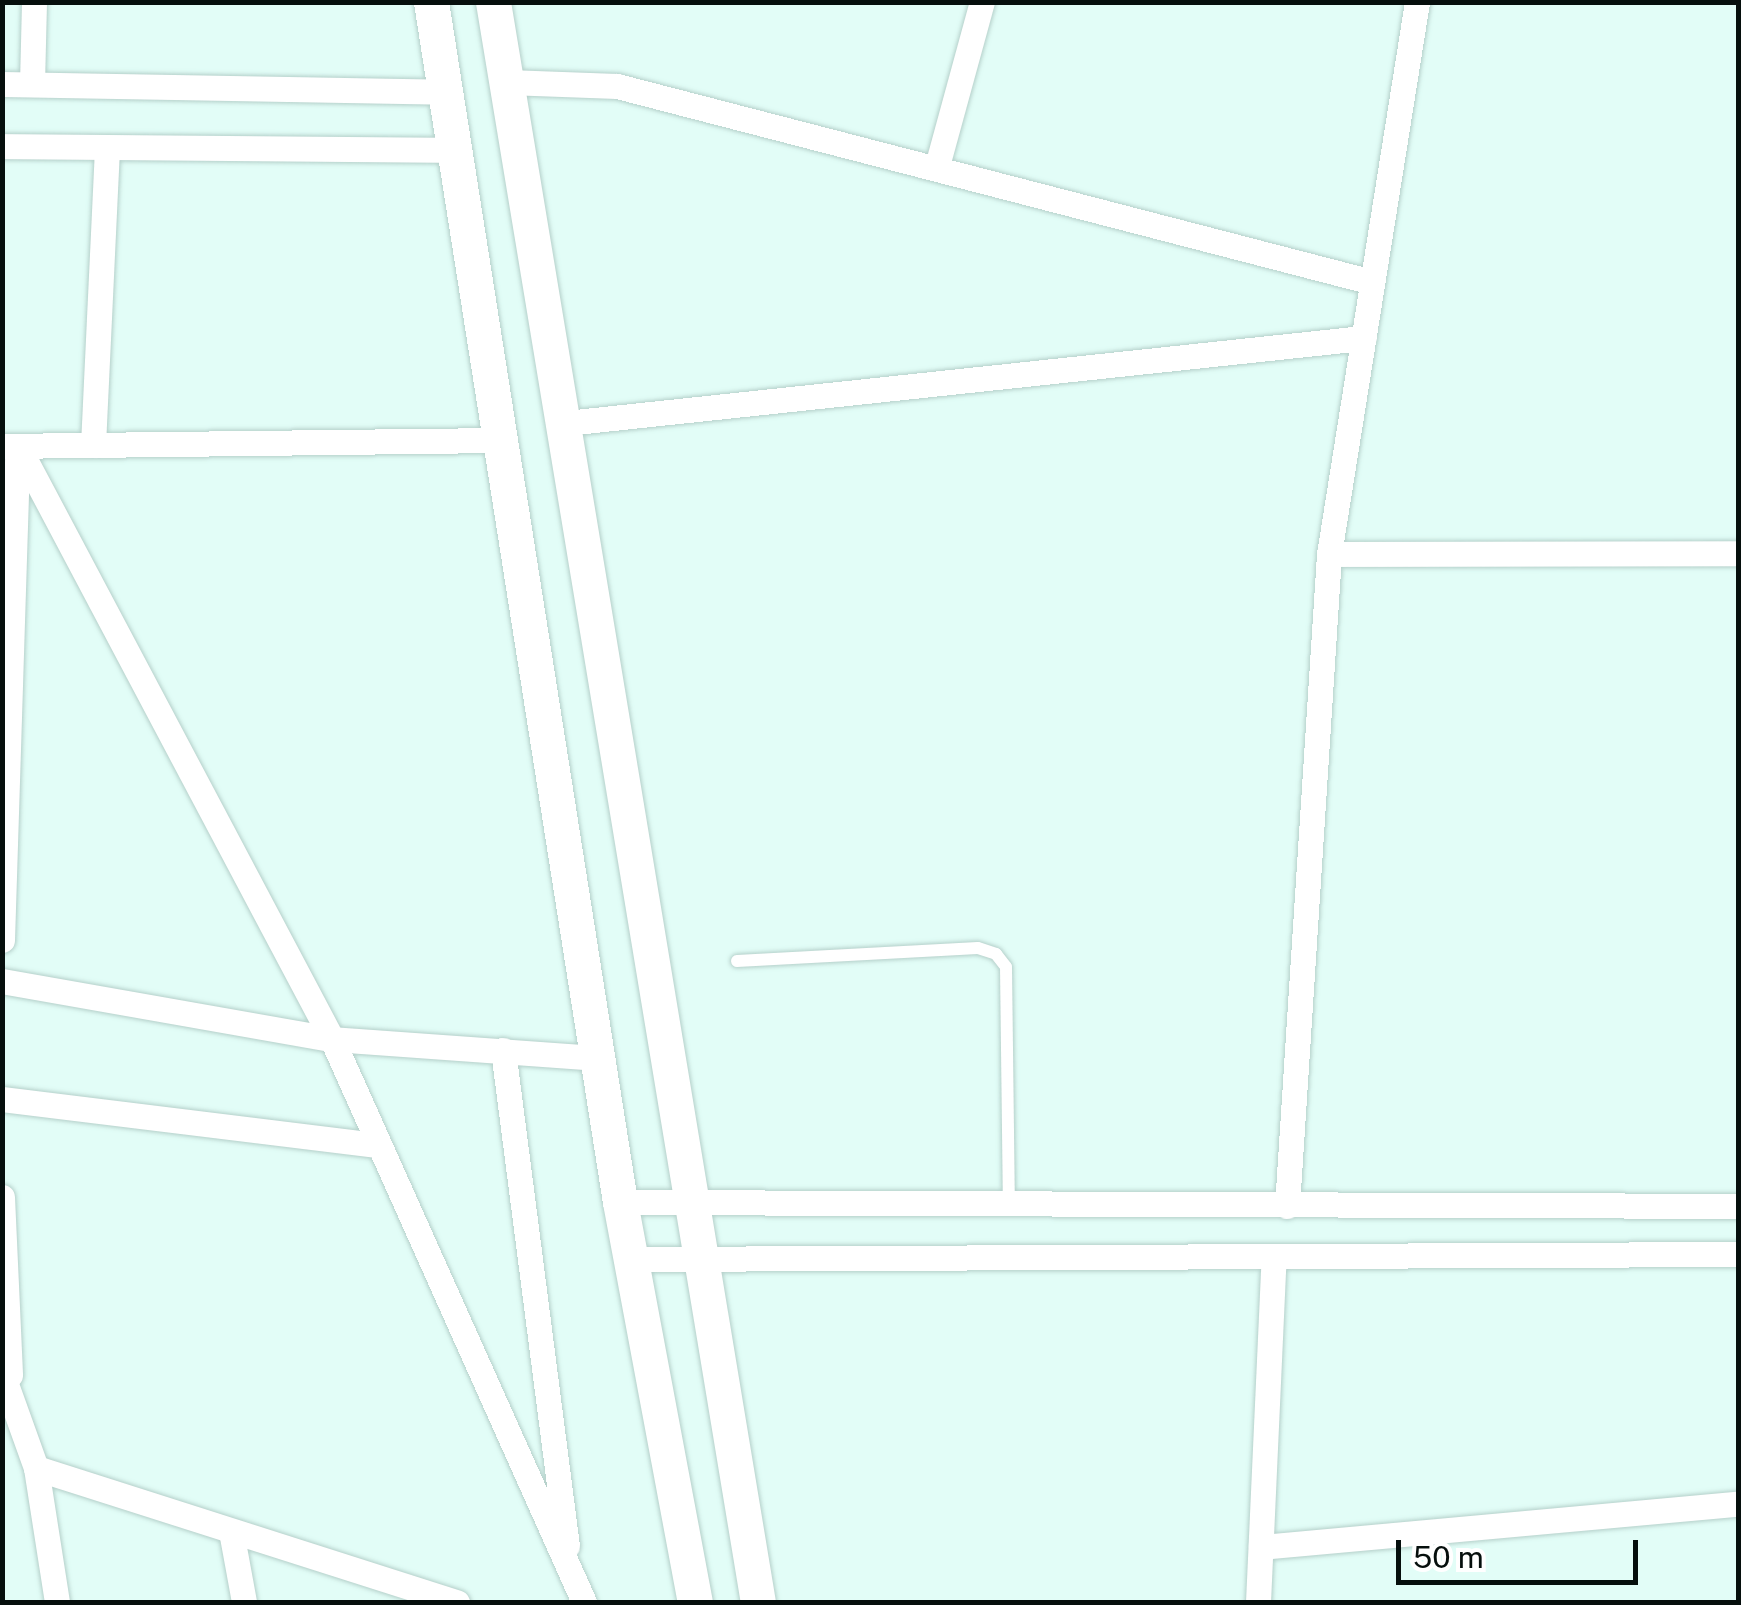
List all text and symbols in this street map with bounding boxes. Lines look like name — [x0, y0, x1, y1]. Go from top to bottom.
scale bar — [1401, 1520, 1644, 1582]
text: 50 m — [1413, 1539, 1484, 1575]

